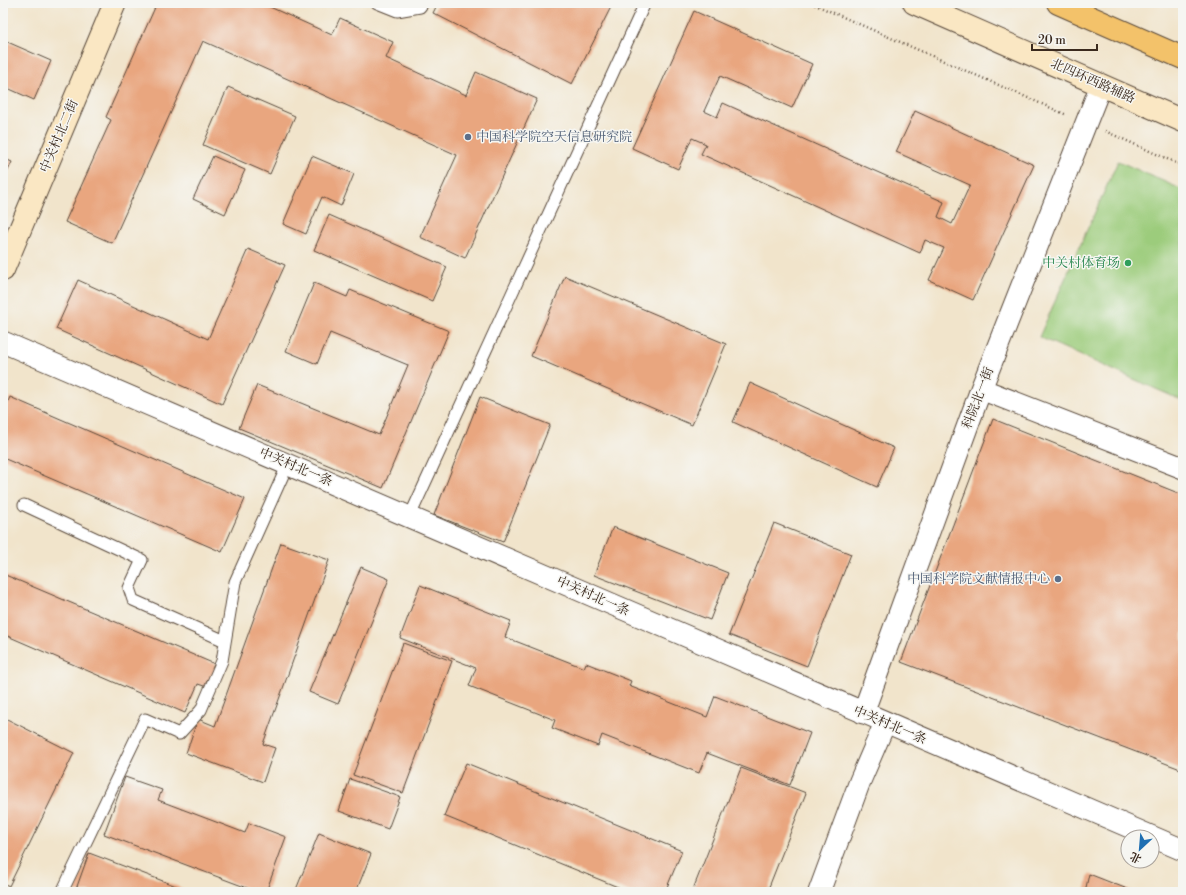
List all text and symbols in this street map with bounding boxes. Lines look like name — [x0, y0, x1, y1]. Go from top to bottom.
scale bar — [1032, 26, 1097, 52]
text: 20 m — [1038, 33, 1066, 48]
street label: 北四环西路辅路 — [1048, 55, 1138, 107]
street label: 中关村北二街 — [36, 97, 82, 175]
place label: 中国科学院空天信息研究院 — [476, 129, 632, 145]
marker: 中国科学院空天信息研究院 — [463, 132, 473, 142]
place label: 中关村体育场 — [1042, 255, 1120, 271]
marker: 中关村体育场 — [1123, 258, 1133, 268]
street label: 科院北一街 — [959, 365, 997, 431]
street label: 中关村北一条 — [257, 444, 335, 490]
place label: 中国科学院文献情报中心 — [907, 571, 1050, 587]
street label: 中关村北一条 — [554, 573, 632, 619]
marker: 中国科学院文献情报中心 — [1053, 574, 1063, 584]
street label: 中关村北一条 — [851, 702, 929, 748]
north arrow — [1120, 829, 1160, 869]
text: 北 — [1128, 848, 1144, 866]

